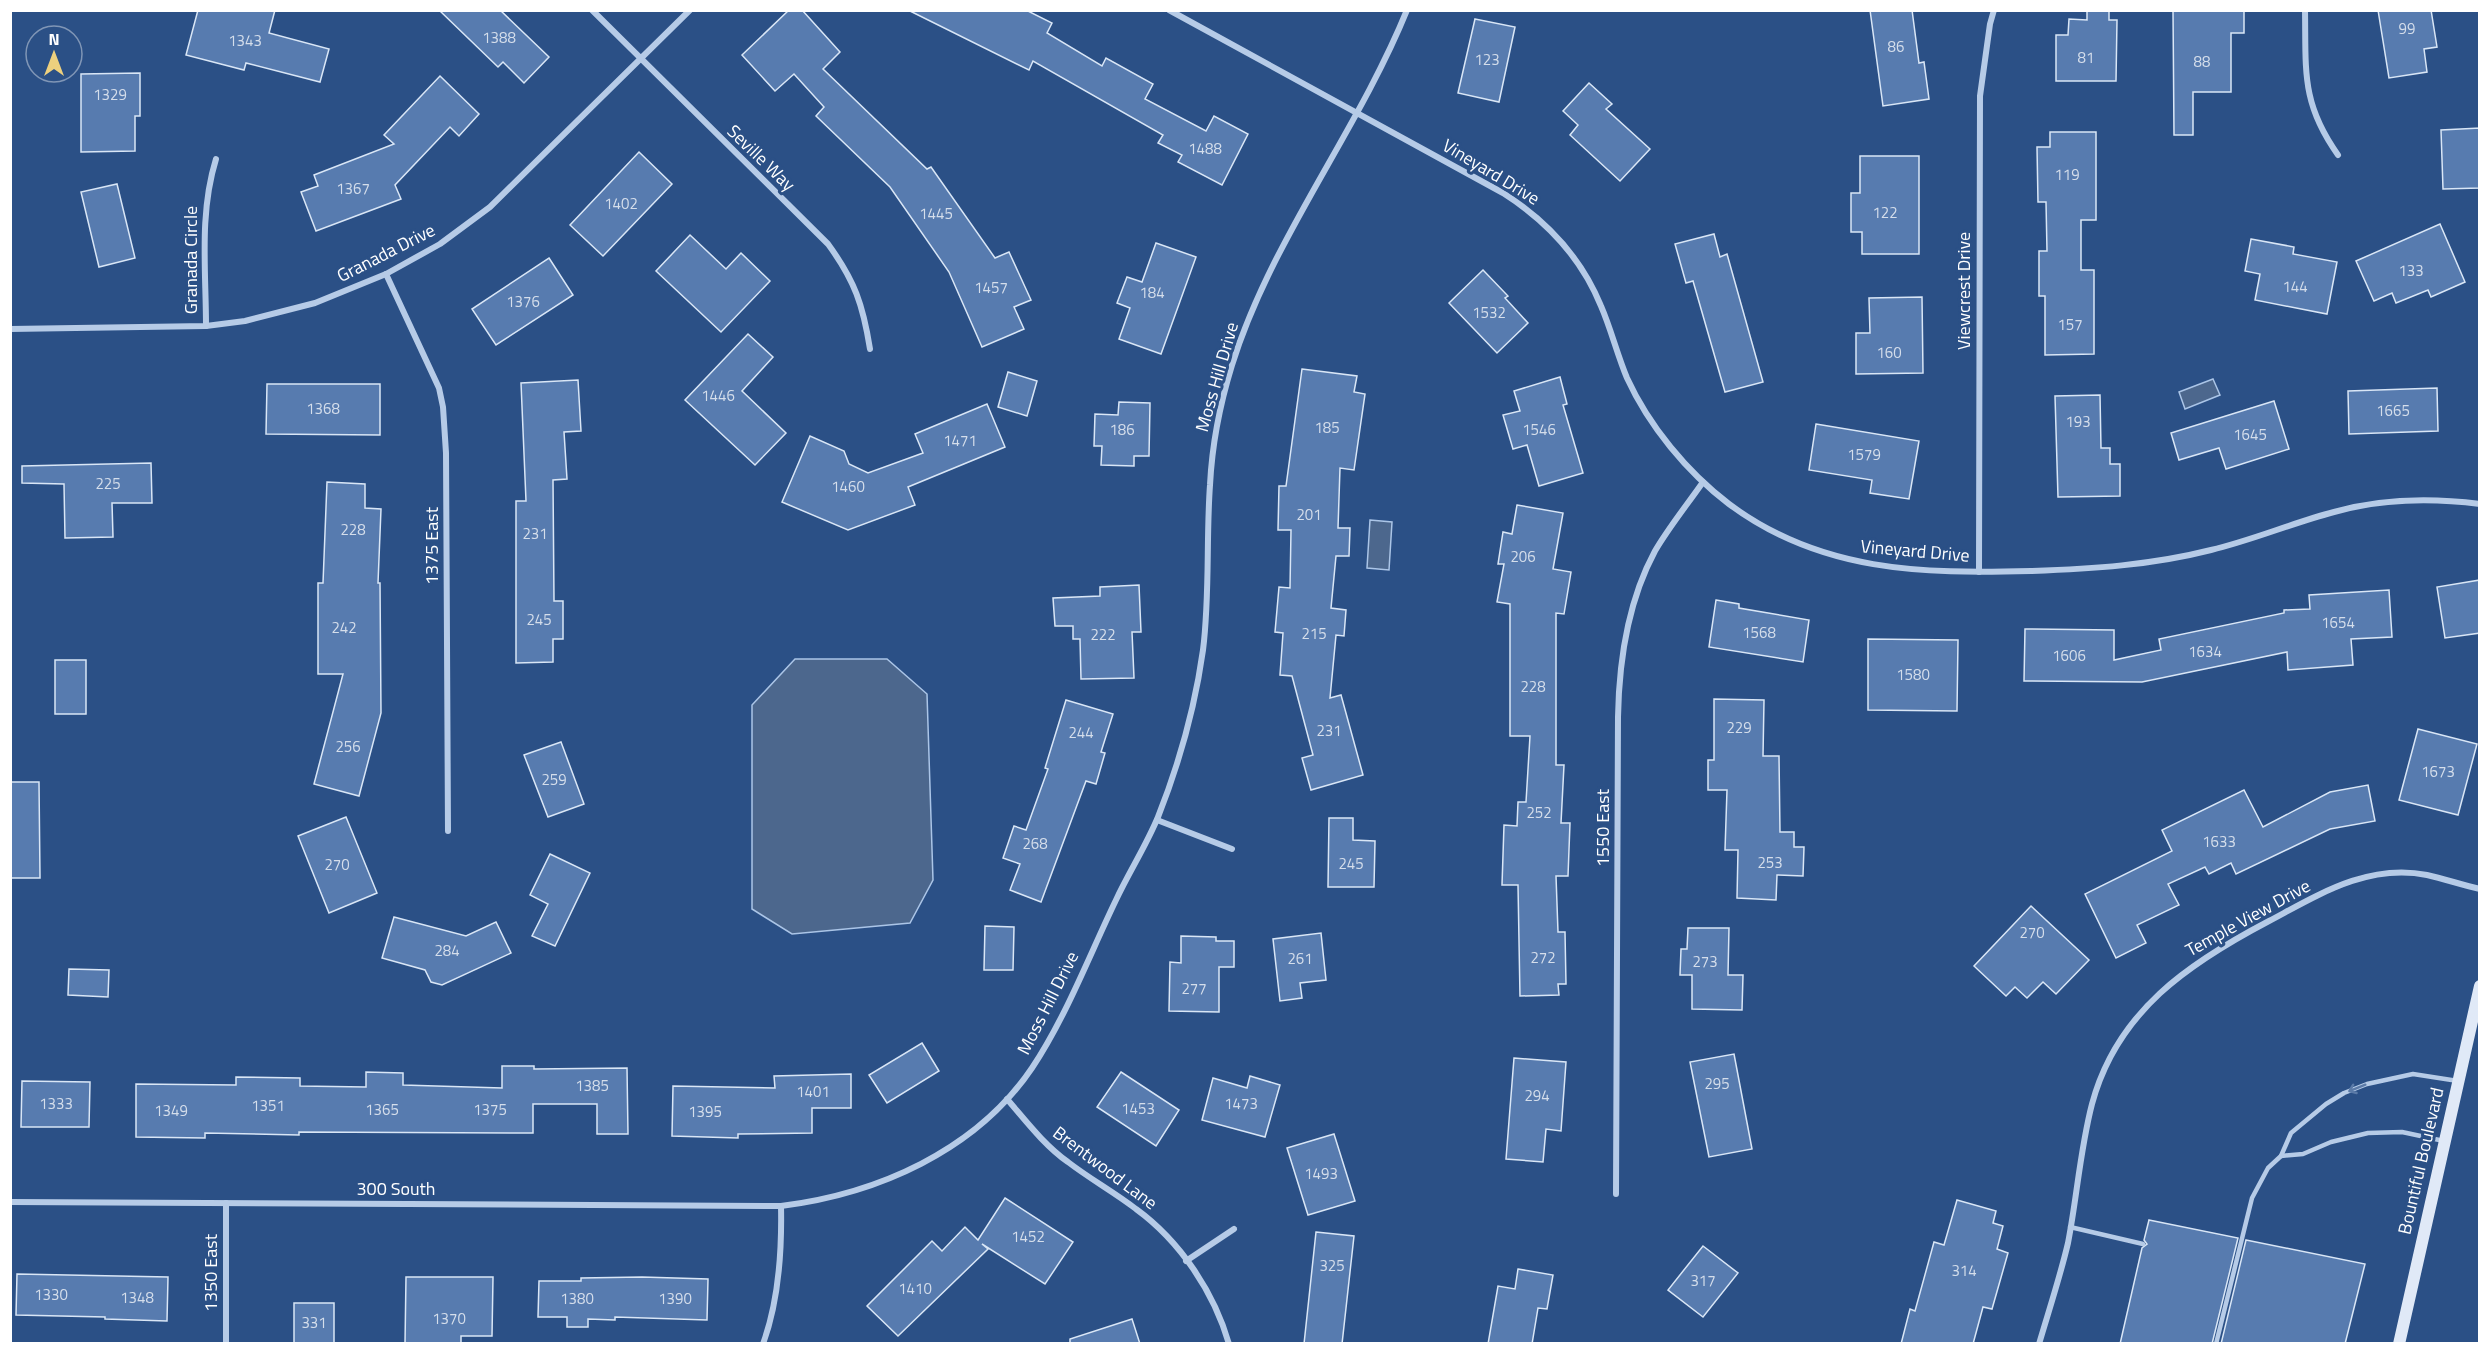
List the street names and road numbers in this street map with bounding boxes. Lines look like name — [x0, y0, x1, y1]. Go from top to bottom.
street label: Seville Way — [721, 118, 802, 197]
street label: Vineyard Drive — [1437, 132, 1545, 211]
street label: Granada Circle — [177, 206, 204, 314]
street label: Granada Drive — [332, 216, 440, 289]
street label: Viewcrest Drive — [1950, 232, 1977, 350]
street label: Moss Hill Drive — [1188, 319, 1245, 435]
street label: 1375 East — [418, 506, 445, 585]
street label: Vineyard Drive — [1859, 532, 1971, 569]
street label: 1550 East — [1589, 788, 1616, 867]
street label: Temple View Drive — [2180, 872, 2315, 963]
street label: Moss Hill Drive — [1010, 946, 1085, 1059]
street label: Bountiful Boulevard — [2390, 1085, 2451, 1237]
street label: Brentwood Lane — [1047, 1119, 1163, 1216]
street label: 300 South — [356, 1175, 436, 1202]
street label: 1350 East — [197, 1233, 224, 1312]

